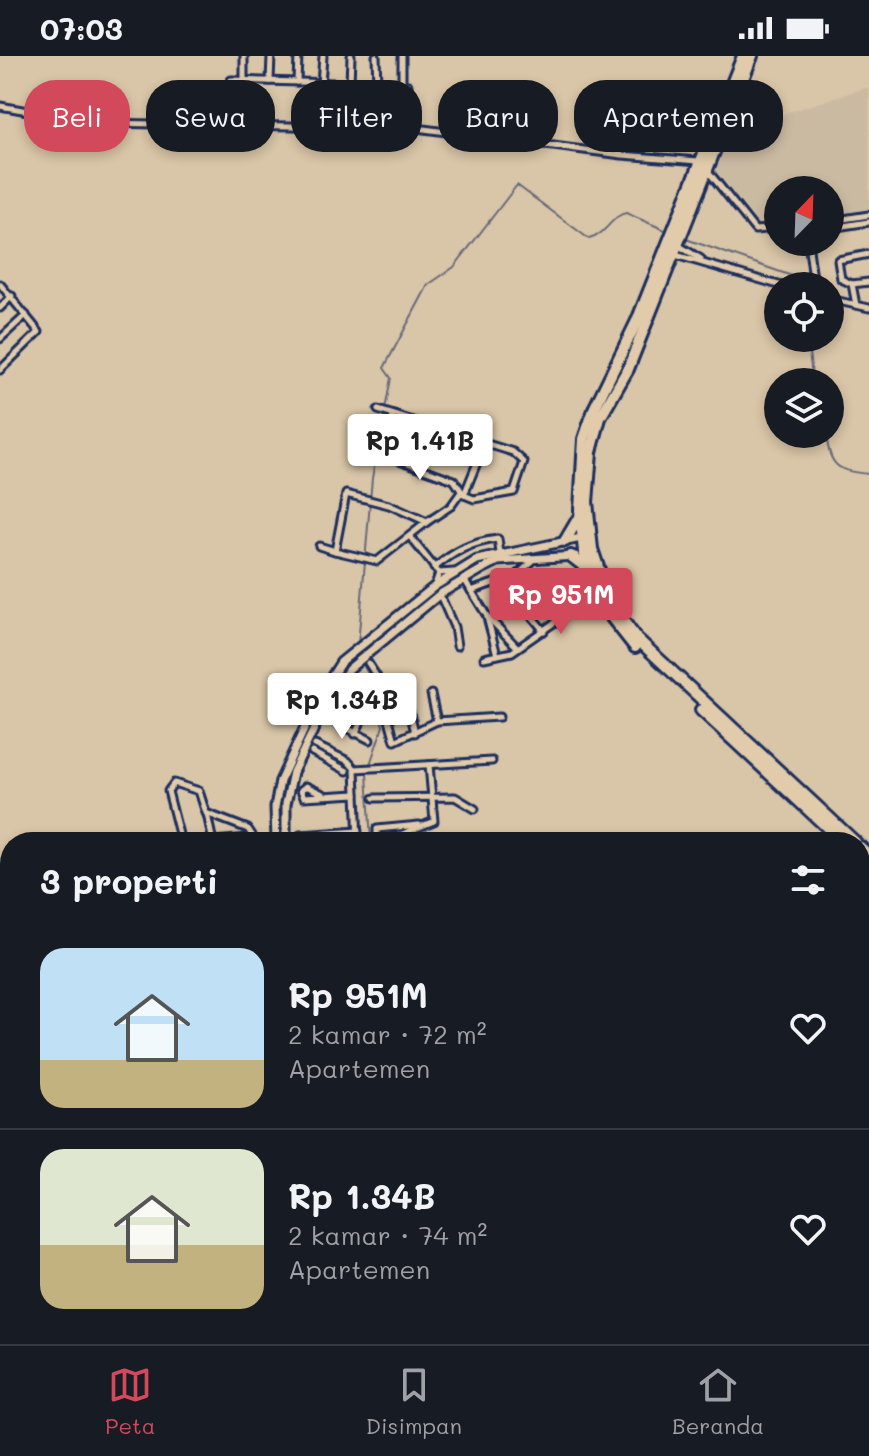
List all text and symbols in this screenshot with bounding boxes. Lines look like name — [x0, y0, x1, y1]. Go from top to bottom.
text: 07:03 — [40, 8, 123, 48]
chip: Beli — [24, 80, 130, 152]
chip: Sewa — [146, 80, 275, 152]
chip: Filter — [291, 80, 422, 152]
chip: Baru — [438, 80, 558, 152]
chip: Apartemen — [574, 80, 783, 152]
north arrow — [764, 176, 844, 256]
map controls — [764, 176, 844, 448]
button: locate — [764, 272, 844, 352]
button: layers — [764, 368, 844, 448]
pin: Rp 1.41B — [337, 414, 503, 482]
text: Rp 1.41B — [366, 423, 474, 457]
pin: Rp 951M — [487, 568, 635, 636]
text: Rp 951M — [507, 577, 615, 611]
pin: Rp 1.34B — [259, 673, 425, 741]
text: Rp 1.34B — [286, 682, 398, 716]
text: 3 properti — [40, 858, 218, 903]
icon: filters — [786, 858, 830, 902]
text: Rp 951M — [288, 972, 428, 1017]
icon: home — [104, 980, 200, 1076]
icon: heart — [786, 1006, 830, 1050]
text: 2 kamar · 72 m² — [288, 1017, 487, 1051]
text: Apartemen — [288, 1051, 430, 1085]
text: Rp 1.34B — [288, 1173, 436, 1218]
icon: home — [104, 1181, 200, 1277]
icon: heart — [786, 1207, 830, 1251]
text: 2 kamar · 74 m² — [288, 1218, 487, 1252]
text: Apartemen — [288, 1252, 430, 1286]
tab: Peta — [105, 1363, 156, 1440]
tab: Disimpan — [366, 1363, 462, 1440]
tab: Beranda — [672, 1363, 764, 1440]

